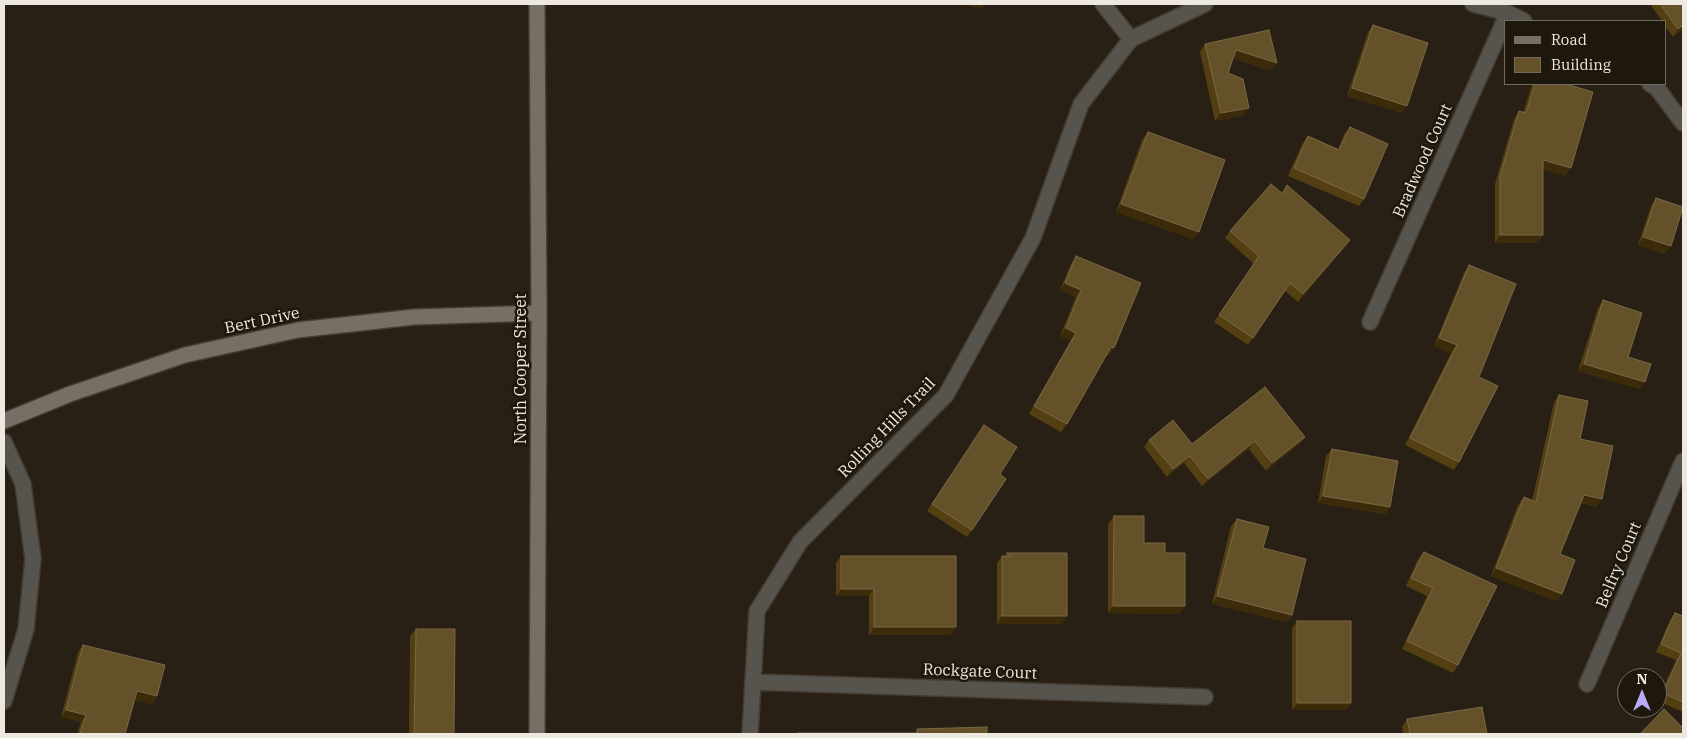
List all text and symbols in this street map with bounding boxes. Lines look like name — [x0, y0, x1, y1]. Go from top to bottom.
legend — [1504, 20, 1667, 85]
text: Road — [1551, 30, 1587, 49]
text: Building — [1551, 55, 1611, 74]
street label: Bradwood Court — [1389, 101, 1457, 221]
street label: North Cooper Street — [511, 294, 531, 444]
street label: Bert Drive — [223, 304, 301, 338]
street label: Rolling Hills Trail — [834, 374, 940, 482]
street label: Belfry Court — [1592, 519, 1646, 611]
street label: Rockgate Court — [922, 660, 1038, 684]
north arrow — [1617, 668, 1667, 718]
text: N — [1636, 670, 1648, 688]

